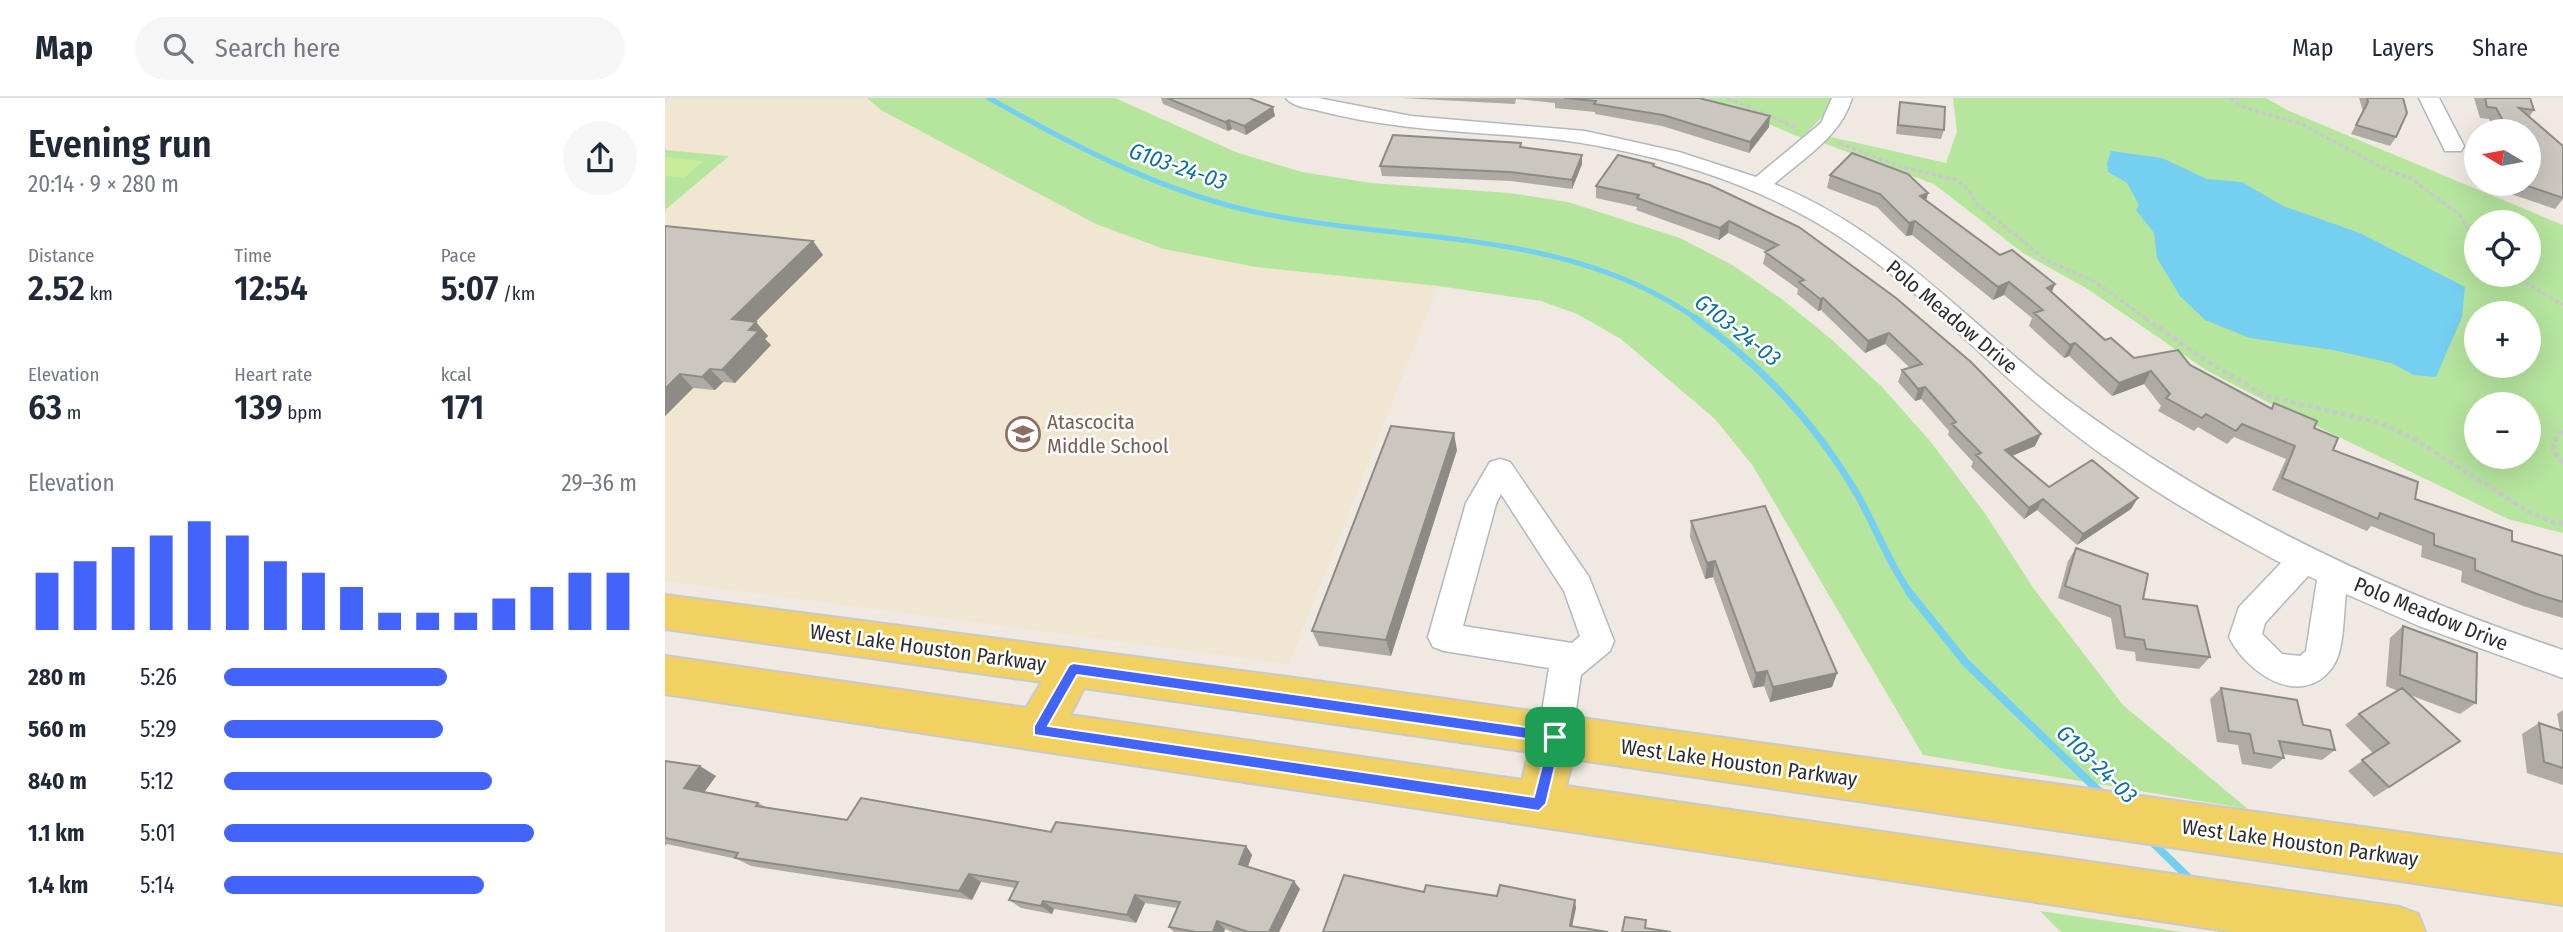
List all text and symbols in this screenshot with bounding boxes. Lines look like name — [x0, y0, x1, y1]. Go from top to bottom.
search box — [135, 17, 625, 80]
text: Map — [35, 28, 93, 68]
icon: search — [159, 29, 197, 67]
text: Search here — [215, 33, 340, 64]
text: Map — [2292, 34, 2334, 62]
text: Layers — [2372, 34, 2434, 62]
text: Share — [2472, 34, 2528, 62]
north arrow — [2464, 119, 2541, 196]
map controls — [2464, 119, 2541, 469]
text: Evening run — [28, 121, 212, 167]
button: share — [563, 121, 637, 195]
water label: G103-24-03 — [1125, 136, 1231, 196]
text: 20:14 · 9 × 280 m — [28, 170, 179, 198]
button: locate — [2464, 210, 2541, 287]
text: Distance — [28, 244, 95, 267]
text: Time — [234, 244, 272, 267]
text: Pace — [441, 244, 476, 267]
street label: Polo Meadow Drive — [1881, 254, 2023, 380]
text: 2.52 — [28, 267, 85, 309]
text: 12:54 — [234, 267, 308, 309]
text: 5:07 — [441, 267, 498, 309]
text: km — [85, 282, 113, 305]
text: /km — [498, 282, 535, 305]
water label: G103-24-03 — [1689, 288, 1787, 372]
button: + — [2464, 301, 2541, 378]
text: Elevation — [28, 363, 100, 386]
text: Heart rate — [234, 363, 312, 386]
text: kcal — [441, 363, 471, 386]
text: 63 — [28, 386, 62, 428]
text: 139 — [234, 386, 283, 428]
text: 171 — [441, 386, 484, 428]
button: − — [2464, 392, 2541, 469]
text: m — [62, 401, 81, 424]
text: bpm — [283, 401, 322, 424]
place label: Atascocita Middle School — [1047, 409, 1169, 459]
school or university icon: Atascocita Middle School — [1004, 415, 1042, 453]
text: Elevation — [28, 469, 115, 497]
text: 29–36 m — [561, 469, 637, 497]
street label: Polo Meadow Drive — [2350, 571, 2512, 657]
street label: West Lake Houston Parkway — [808, 619, 1048, 678]
text: 280 m — [28, 663, 86, 691]
text: 5:26 — [140, 663, 177, 691]
pin — [1525, 707, 1585, 767]
text: 560 m — [28, 715, 86, 743]
text: 5:29 — [140, 715, 177, 743]
icon: arrive — [1536, 718, 1574, 756]
water label: G103-24-03 — [2051, 719, 2143, 809]
street label: West Lake Houston Parkway — [1619, 734, 1859, 793]
text: 840 m — [28, 767, 87, 795]
text: 5:12 — [140, 767, 174, 795]
street label: West Lake Houston Parkway — [2180, 814, 2420, 873]
text: 1.1 km — [28, 819, 84, 847]
text: 5:01 — [140, 819, 176, 847]
text: 1.4 km — [28, 871, 88, 899]
text: 5:14 — [140, 871, 175, 899]

